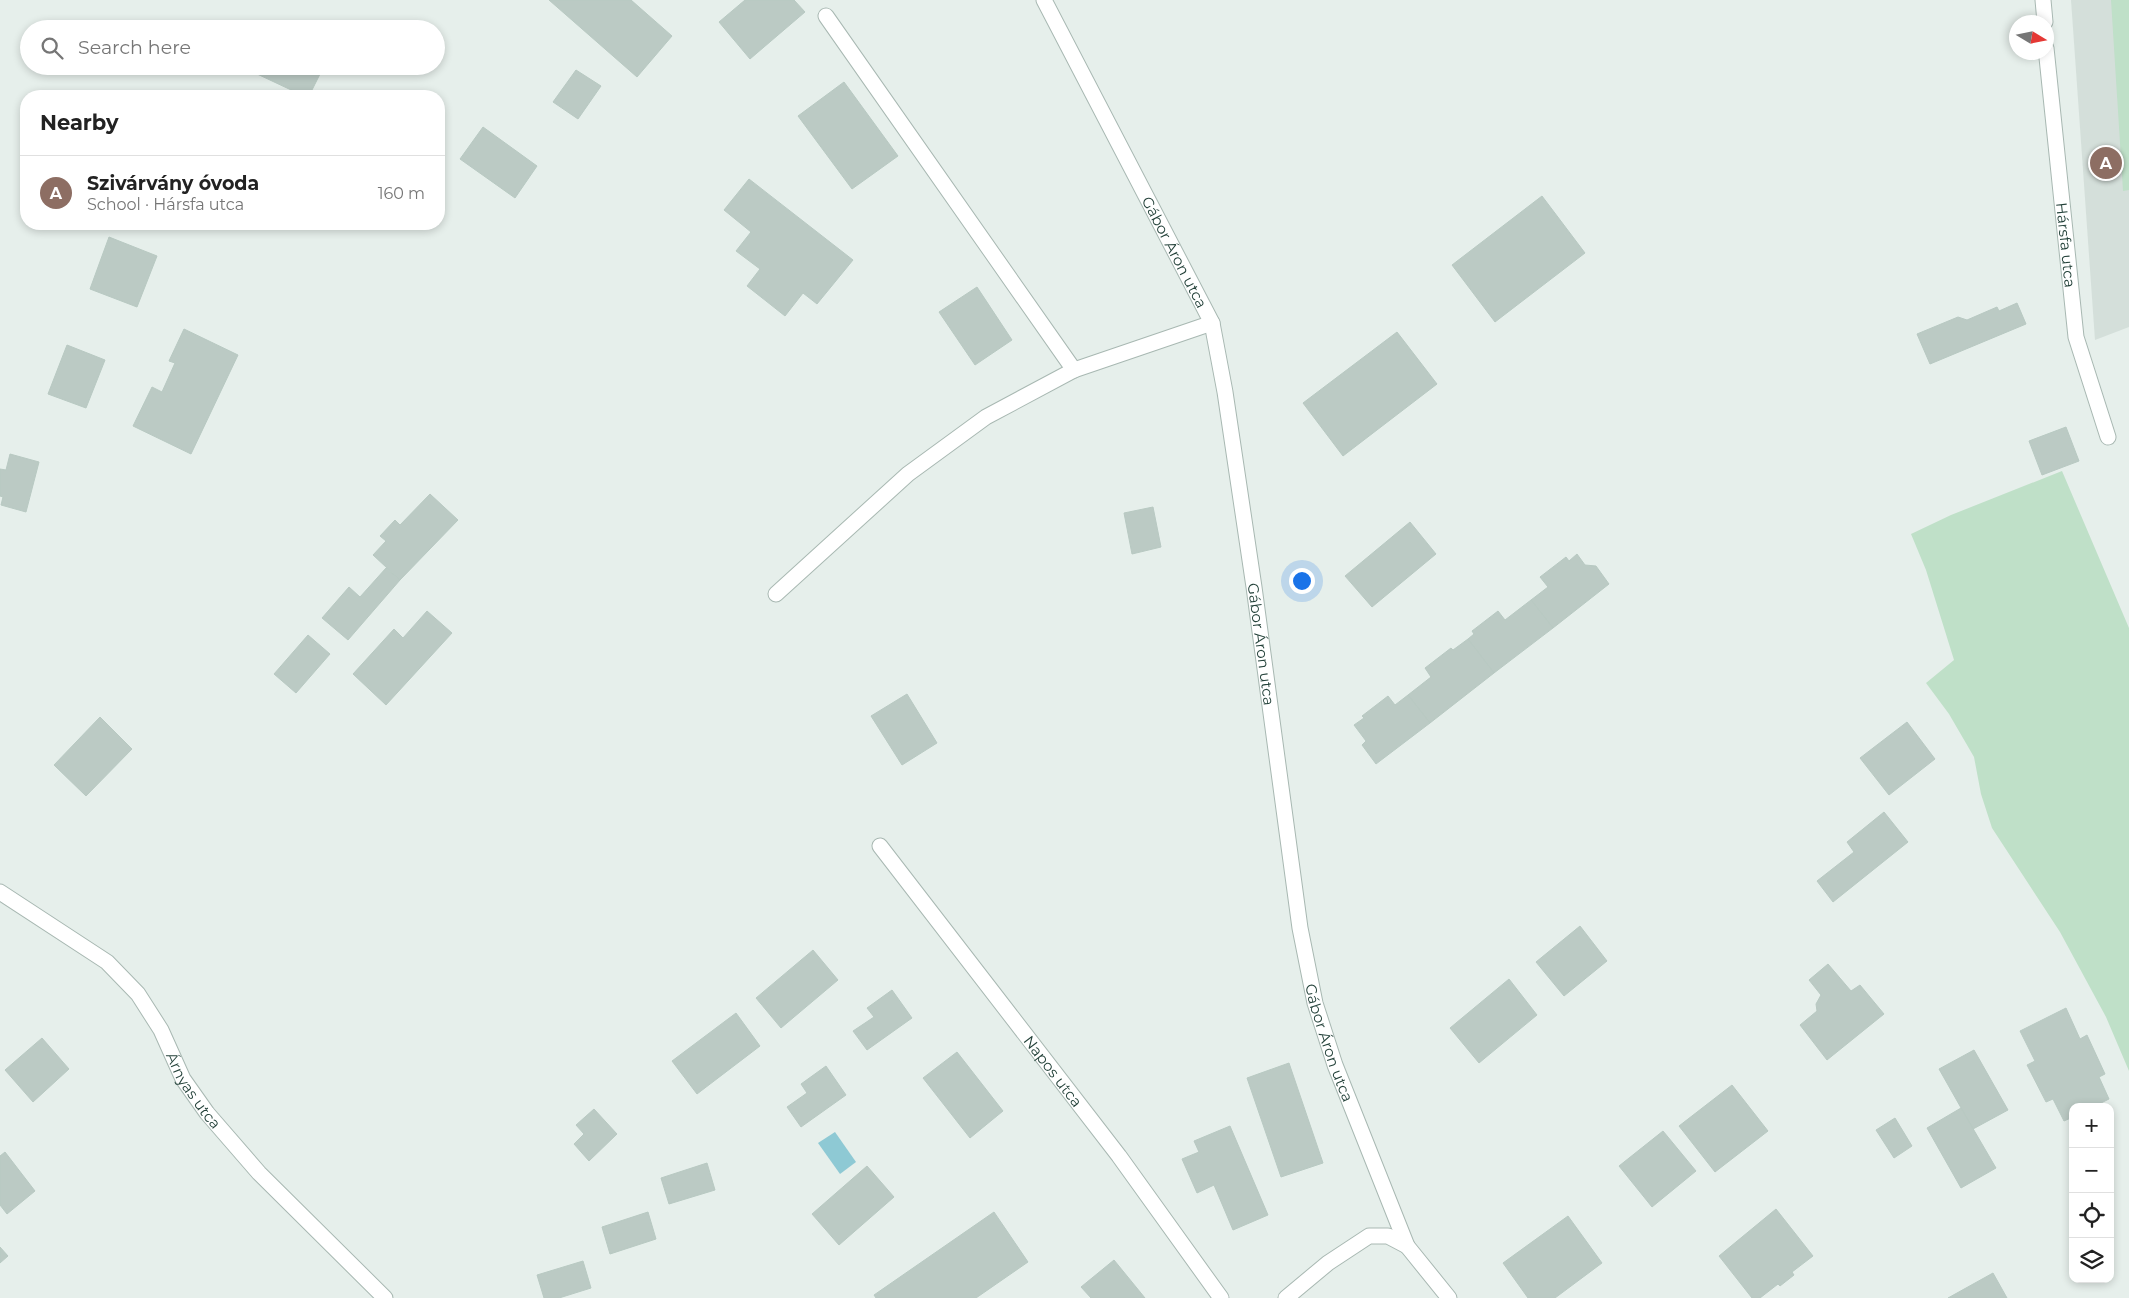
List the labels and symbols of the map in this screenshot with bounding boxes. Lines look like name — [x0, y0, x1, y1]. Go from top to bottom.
north arrow — [2009, 15, 2054, 60]
pin: A — [2090, 144, 2122, 182]
street label: Gábor Áron utca — [1138, 193, 1212, 311]
street label: Hársfa utca — [2053, 202, 2080, 288]
your location — [1289, 568, 1315, 594]
street label: Gábor Áron utca — [1244, 582, 1279, 706]
street label: Gábor Áron utca — [1302, 982, 1358, 1104]
street label: Napos utca — [1020, 1031, 1087, 1110]
street label: Árnyas utca — [163, 1049, 226, 1132]

